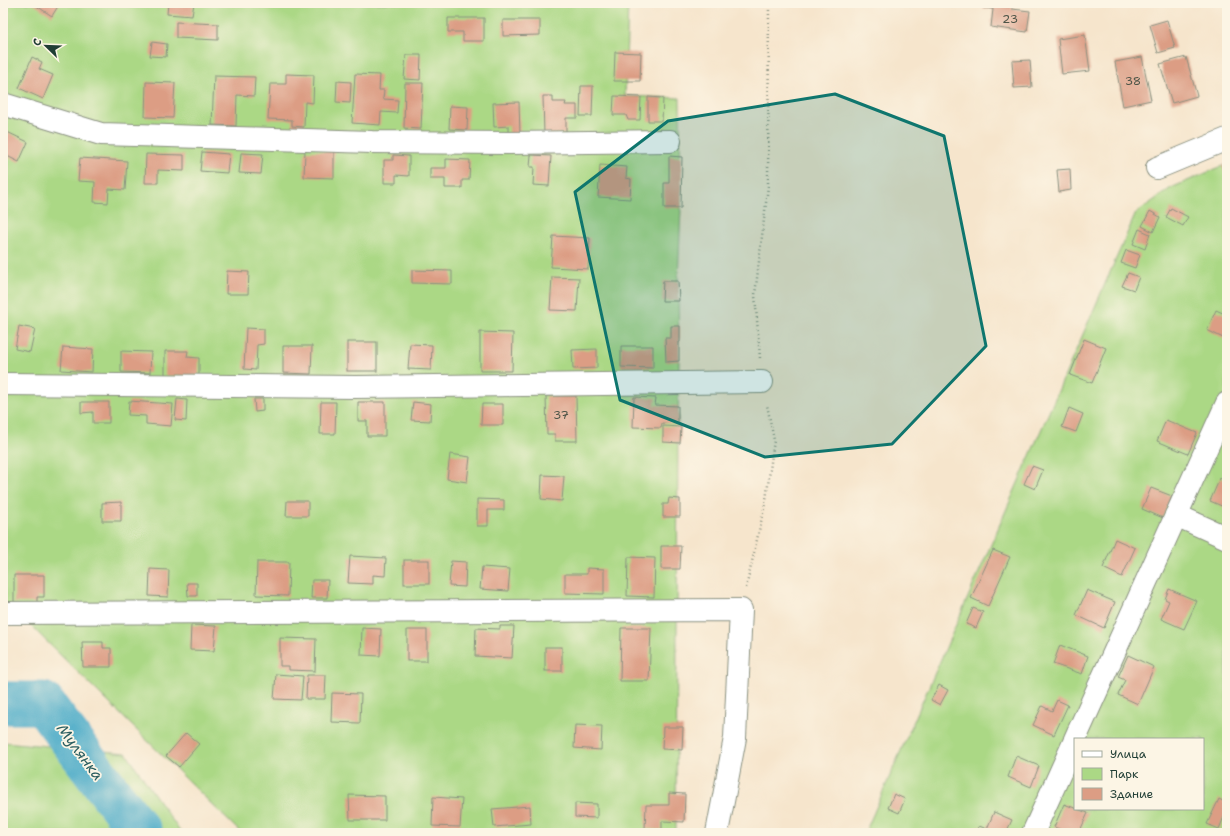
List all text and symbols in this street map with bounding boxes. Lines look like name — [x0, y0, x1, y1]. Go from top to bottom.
house number: 23 — [1002, 11, 1018, 27]
north arrow — [26, 26, 66, 66]
text: С — [29, 36, 46, 48]
house number: 38 — [1125, 73, 1141, 89]
house number: 37 — [553, 407, 569, 423]
water label: Мулянка — [52, 720, 108, 784]
legend — [1074, 738, 1204, 810]
text: Улица — [1110, 746, 1147, 762]
text: Парк — [1110, 766, 1139, 782]
text: Здание — [1110, 786, 1154, 802]

